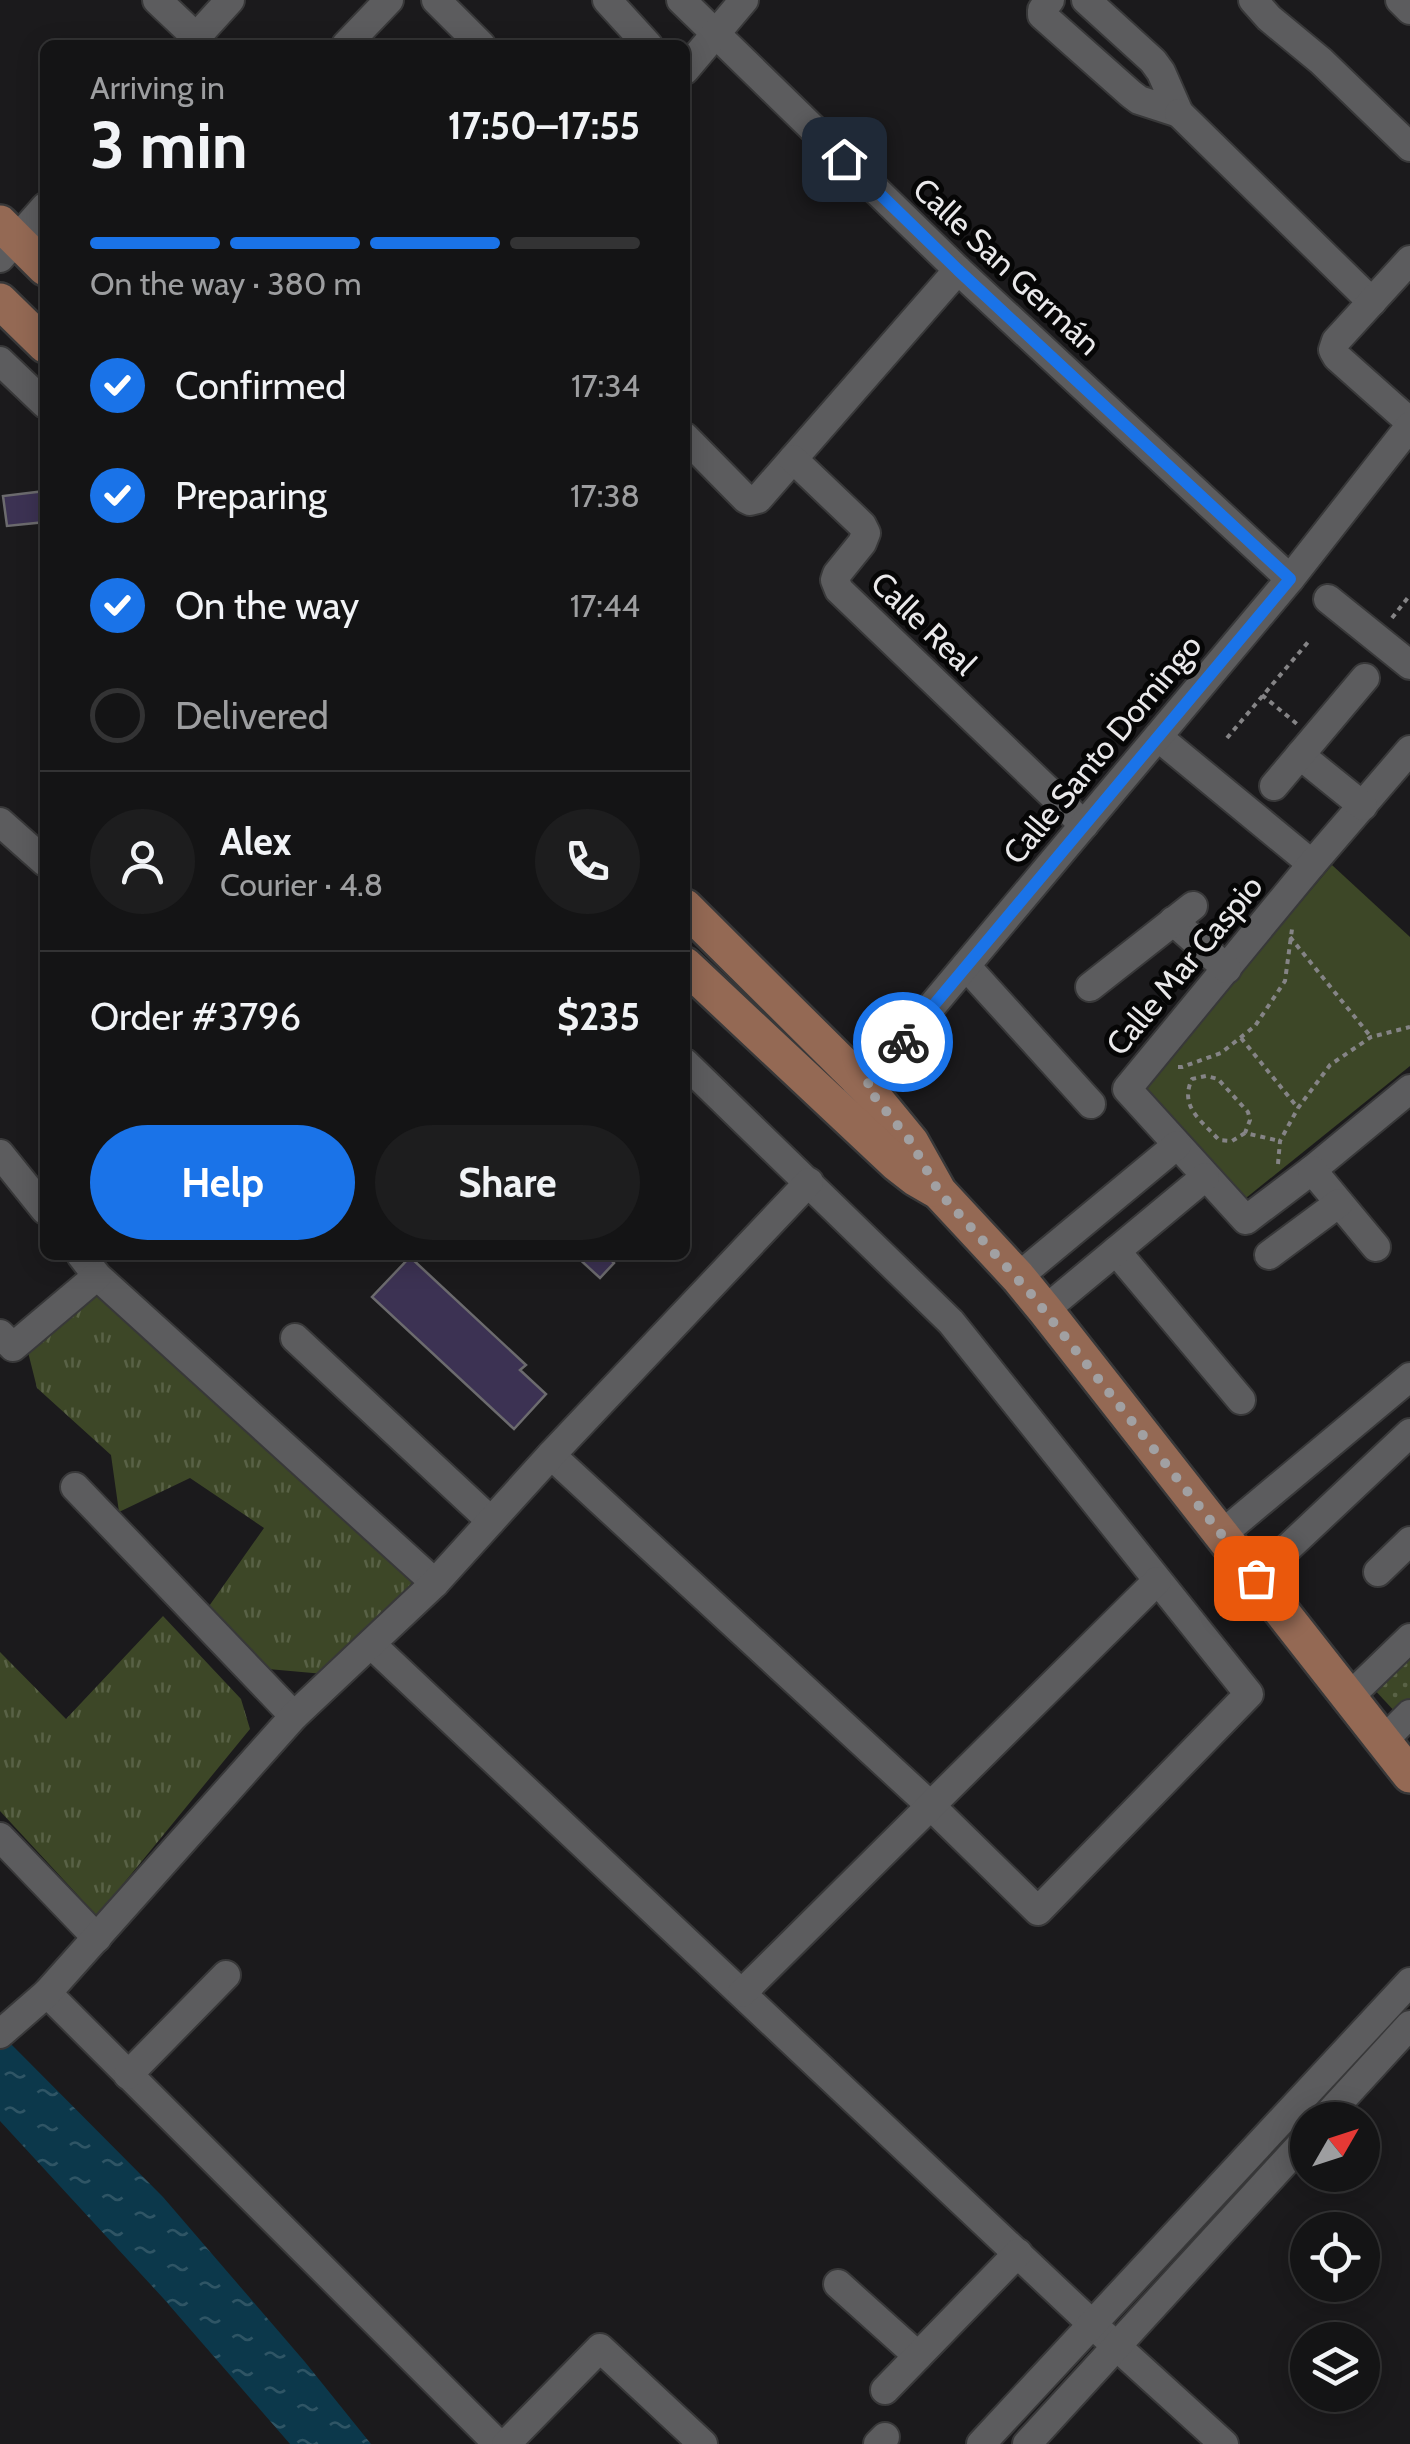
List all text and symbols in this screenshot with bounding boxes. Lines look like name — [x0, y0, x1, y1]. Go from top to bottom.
text: Arriving in — [90, 68, 225, 107]
text: 17:50–17:55 — [448, 102, 640, 149]
text: 3 min — [90, 105, 248, 184]
pin — [802, 117, 887, 202]
icon: home — [817, 132, 872, 187]
street label: Calle San Germán — [905, 169, 1109, 363]
text: On the way · 380 m — [90, 264, 362, 303]
icon: check — [90, 358, 145, 413]
text: Confirmed — [175, 362, 346, 409]
text: 17:34 — [571, 366, 640, 405]
icon: check — [90, 468, 145, 523]
text: Preparing — [175, 472, 327, 519]
text: 17:38 — [570, 476, 640, 515]
street label: Calle Real — [863, 563, 985, 683]
icon: check — [90, 578, 145, 633]
text: On the way — [175, 582, 359, 629]
text: 17:44 — [570, 586, 640, 625]
street label: Calle Santo Domingo — [995, 626, 1209, 872]
text: Delivered — [175, 692, 329, 739]
button: person — [90, 809, 195, 914]
button: phone — [535, 809, 640, 914]
text: Alex — [220, 818, 291, 865]
text: Courier · 4.8 — [220, 865, 383, 904]
street label: Calle Mar Caspio — [1098, 867, 1270, 1063]
courier — [853, 992, 953, 1092]
text: Order #3796 — [90, 993, 301, 1040]
text: $235 — [557, 993, 640, 1040]
icon: bike — [876, 1015, 931, 1070]
button: Help — [90, 1125, 355, 1240]
button: Share — [375, 1125, 640, 1240]
pin — [1214, 1536, 1299, 1621]
icon: bag — [1229, 1551, 1284, 1606]
north arrow — [1290, 2102, 1380, 2192]
map controls — [1290, 2102, 1380, 2412]
button: locate — [1290, 2212, 1380, 2302]
button: layers — [1290, 2322, 1380, 2412]

